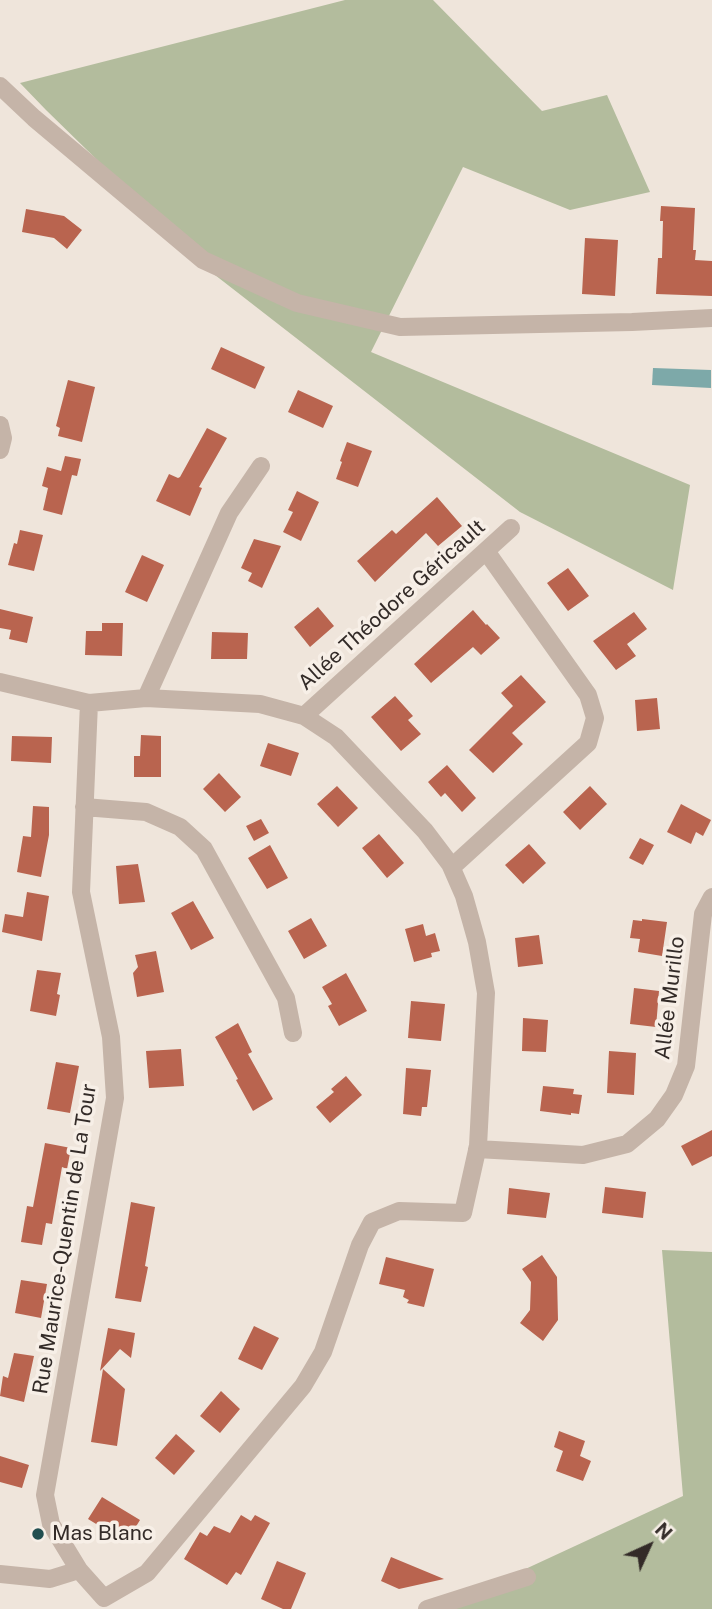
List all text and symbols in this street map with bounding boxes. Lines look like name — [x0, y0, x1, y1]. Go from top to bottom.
street label: Allée Théodore Géricault — [293, 514, 491, 696]
street label: Allée Murillo — [650, 935, 690, 1061]
street label: Rue Maurice-Quentin de La Tour — [28, 1082, 102, 1396]
north arrow — [614, 1511, 684, 1581]
text: N — [651, 1518, 677, 1544]
place label: Mas Blanc — [52, 1521, 153, 1547]
marker: Mas Blanc — [30, 1526, 46, 1542]

